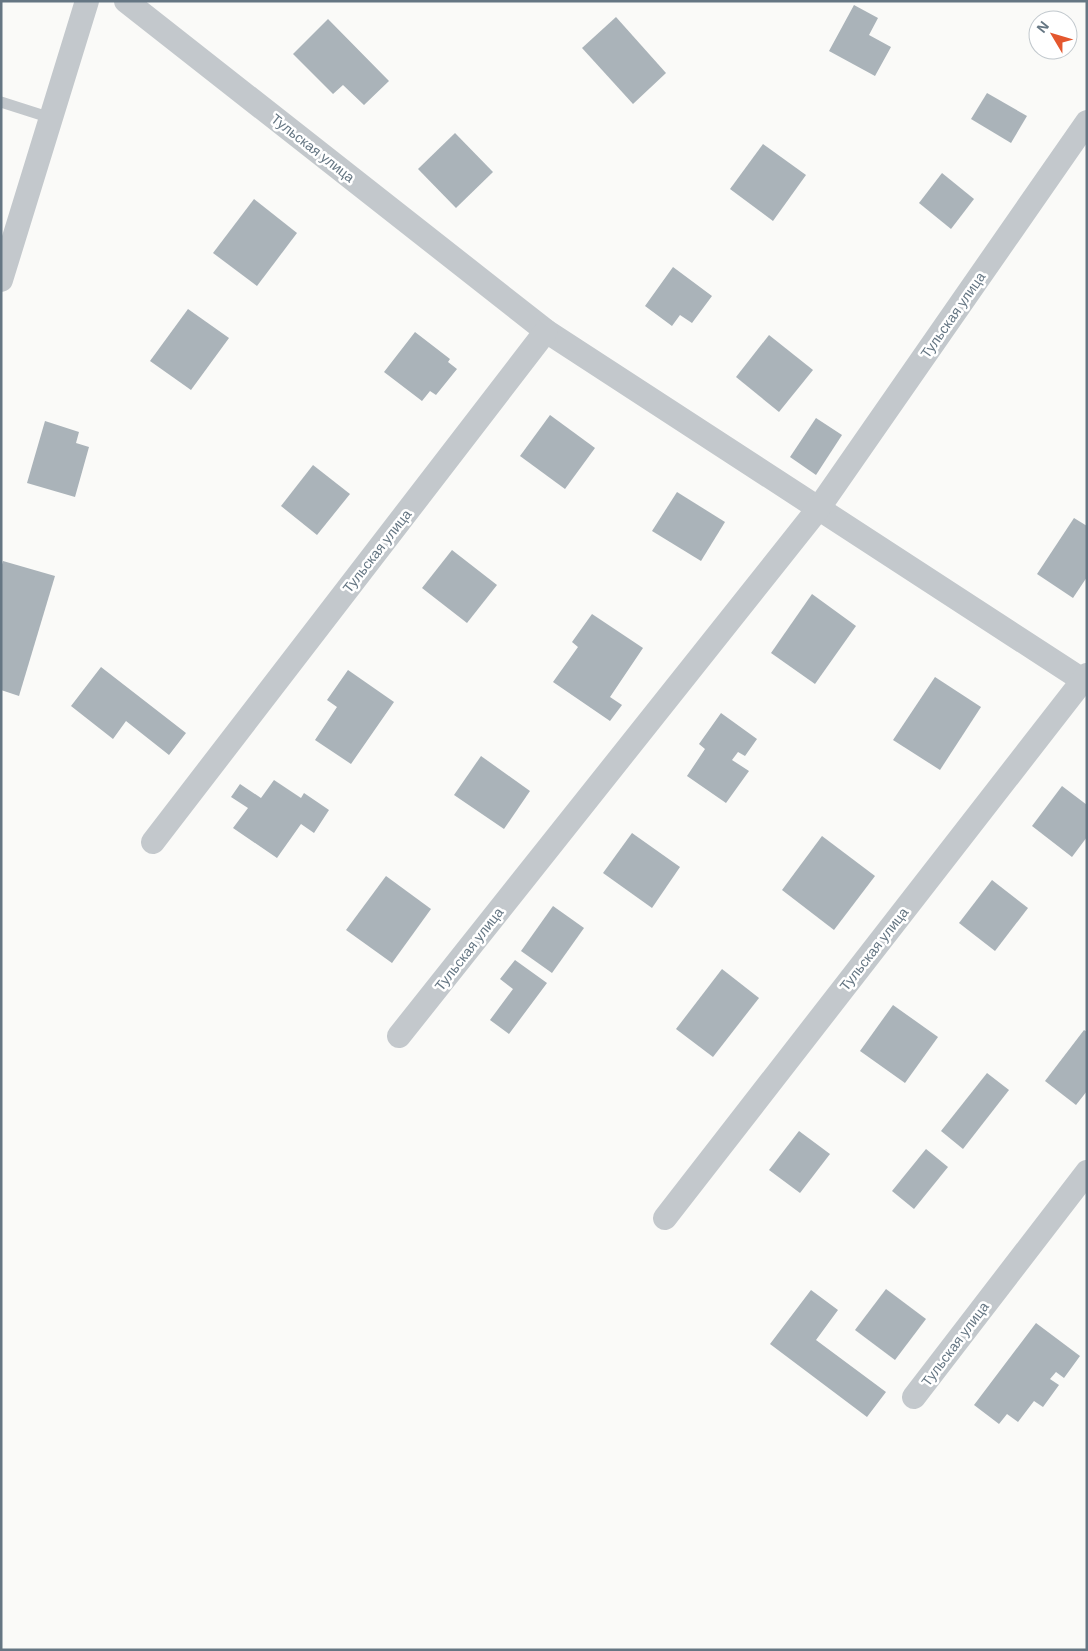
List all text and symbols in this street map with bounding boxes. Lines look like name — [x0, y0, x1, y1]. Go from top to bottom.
north arrow — [1028, 10, 1078, 60]
text: N — [1033, 18, 1052, 36]
street label: Тульская улица — [268, 111, 358, 186]
street label: Тульская улица — [917, 269, 989, 361]
street label: Тульская улица — [340, 506, 415, 596]
street label: Тульская улица — [432, 904, 507, 994]
street label: Тульская улица — [837, 904, 912, 994]
street label: Тульская улица — [918, 1299, 992, 1389]

